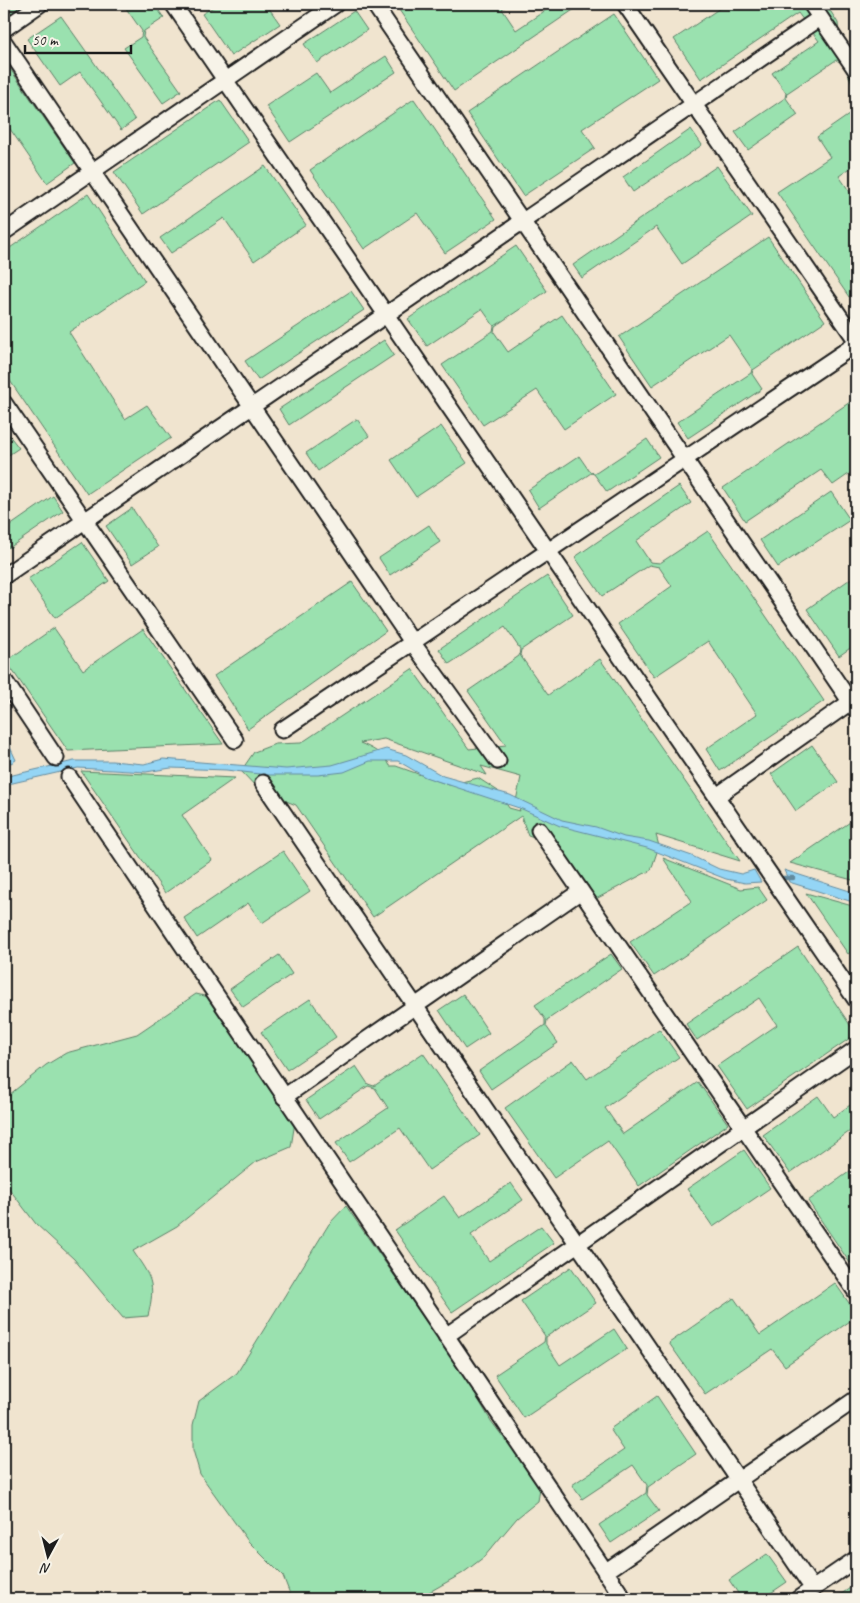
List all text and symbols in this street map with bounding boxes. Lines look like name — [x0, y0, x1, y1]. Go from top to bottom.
scale bar — [25, 22, 131, 54]
text: 50 m — [32, 31, 59, 50]
north arrow — [22, 1530, 72, 1580]
text: N — [39, 1559, 52, 1577]

